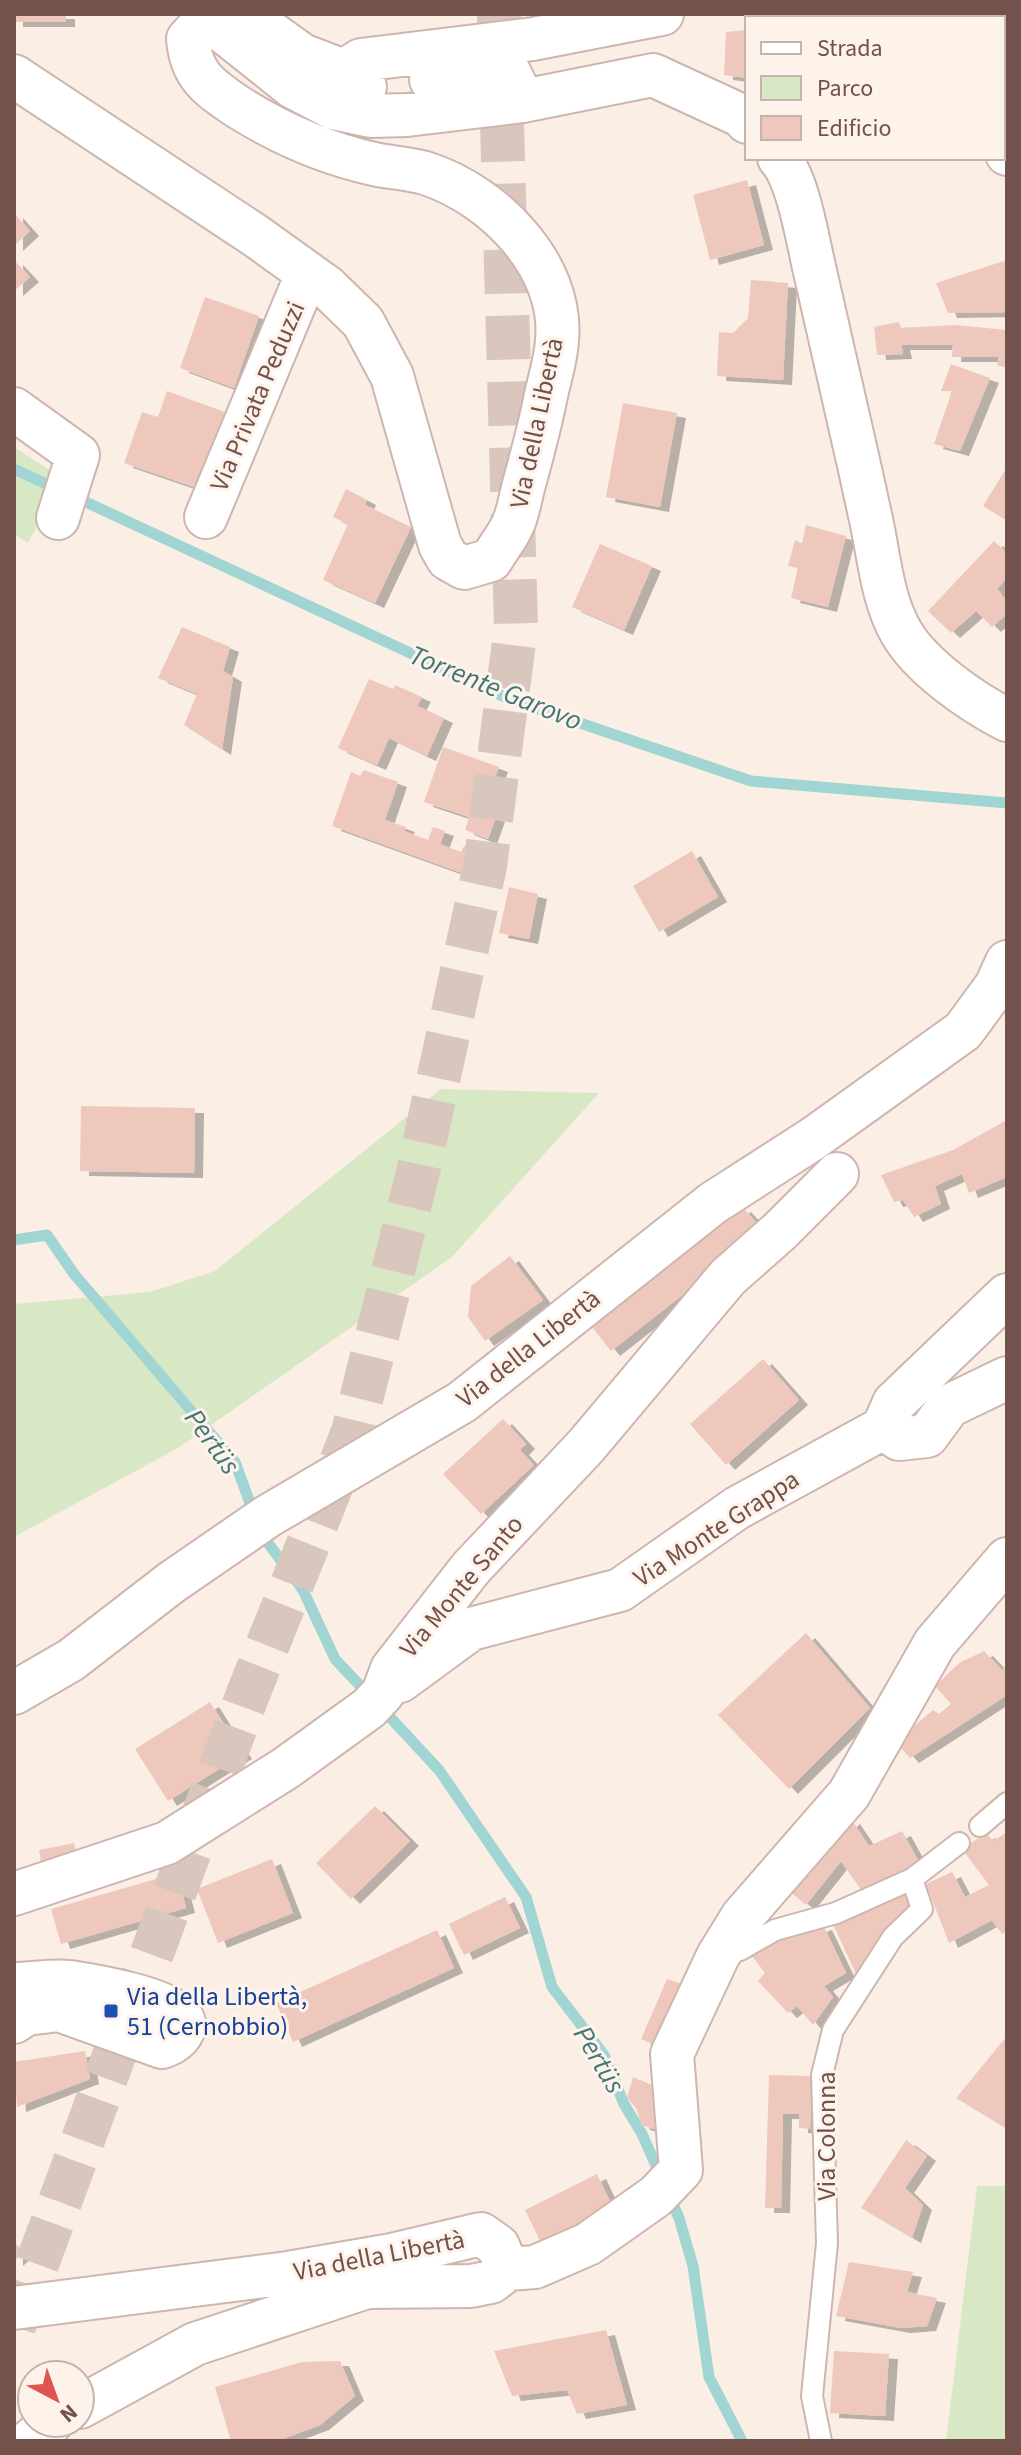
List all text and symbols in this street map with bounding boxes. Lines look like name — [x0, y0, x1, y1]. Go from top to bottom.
legend — [745, 16, 1005, 160]
text: Strada — [817, 31, 883, 66]
text: Parco — [817, 71, 873, 106]
text: Edificio — [817, 111, 891, 146]
street label: Via Privata Peduzzi — [201, 295, 314, 497]
street label: Via della Libertà — [500, 334, 573, 512]
water label: Torrente Garovo — [403, 635, 588, 741]
street label: Via della Libertà — [448, 1280, 608, 1416]
water label: Pertüs — [175, 1400, 250, 1483]
street label: Via Monte Grappa — [626, 1461, 806, 1596]
street label: Via Monte Santo — [391, 1507, 532, 1665]
place label: Via della Libertà, 51 (Cernobbio) — [127, 1978, 307, 2045]
marker: Via della Libertà, 51 (Cernobbio) — [102, 2002, 120, 2020]
water label: Pertüs — [563, 2018, 635, 2101]
street label: Via Colonna — [808, 2071, 845, 2201]
street label: Via della Libertà — [290, 2221, 468, 2290]
north arrow — [16, 2359, 96, 2439]
text: N — [52, 2396, 84, 2430]

